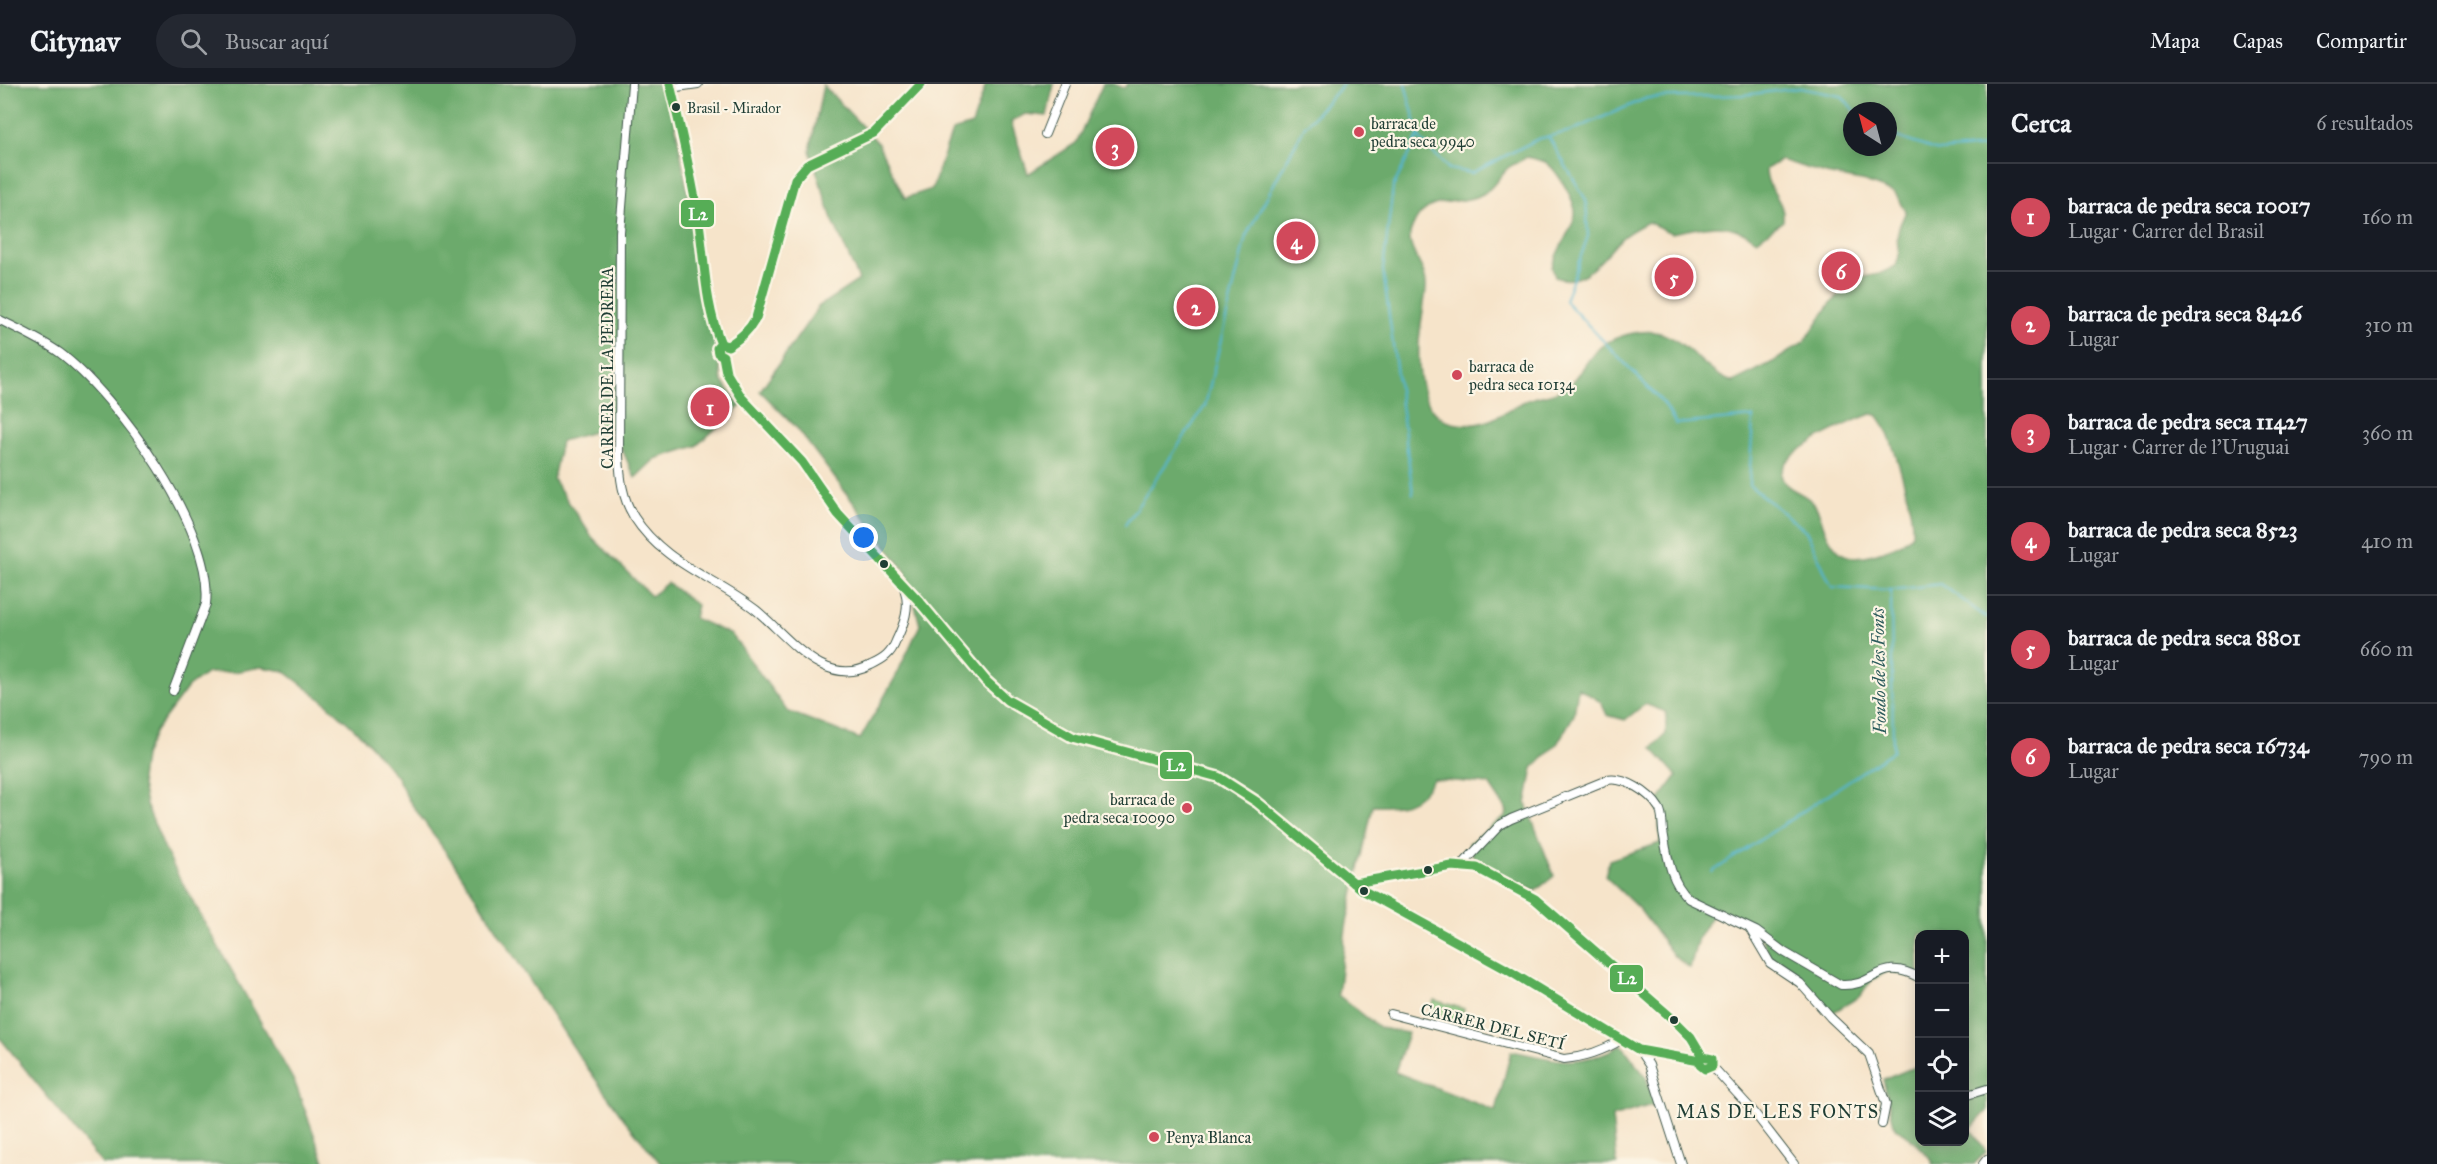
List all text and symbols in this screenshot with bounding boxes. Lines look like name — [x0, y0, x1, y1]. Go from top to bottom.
search box — [156, 14, 576, 68]
text: Citynav — [30, 24, 120, 59]
icon: search — [177, 25, 210, 58]
text: Buscar aquí — [225, 28, 328, 55]
text: Mapa — [2150, 28, 2200, 54]
text: Capas — [2233, 28, 2283, 54]
text: Compartir — [2316, 28, 2407, 54]
place label: Brasil - Mirador — [687, 100, 781, 117]
marker: Brasil - Mirador — [670, 101, 682, 113]
north arrow — [1843, 102, 1897, 156]
text: Cerca — [2011, 107, 2071, 139]
text: 6 resultados — [2316, 111, 2413, 135]
place label: barraca de pedra seca 9940 — [1370, 114, 1475, 151]
pin: 3 — [1096, 124, 1134, 170]
marker: barraca de pedra seca 9940 — [1352, 125, 1366, 139]
text: barraca de pedra seca 10017 — [2068, 192, 2310, 219]
line badge: L2 — [680, 199, 715, 228]
text: L2 — [688, 205, 709, 224]
text: 1 — [2027, 205, 2034, 229]
text: 160 m — [2362, 205, 2413, 229]
pin: 4 — [1276, 218, 1316, 264]
text: Lugar · Carrer del Brasil — [2068, 219, 2264, 243]
pin: 6 — [1822, 248, 1860, 294]
pin: 5 — [1654, 254, 1694, 300]
street label: CARRER DE LA PEDRERA — [598, 267, 617, 469]
pin: 2 — [1176, 284, 1216, 330]
text: barraca de pedra seca 8426 — [2068, 300, 2302, 327]
text: 2 — [2026, 313, 2035, 337]
text: 310 m — [2364, 313, 2413, 337]
text: Lugar — [2068, 327, 2119, 351]
place label: barraca de pedra seca 10134 — [1468, 357, 1576, 394]
marker: barraca de pedra seca 10134 — [1450, 368, 1464, 382]
pin: 1 — [690, 384, 730, 430]
text: barraca de pedra seca 11427 — [2068, 408, 2308, 435]
text: 3 — [2027, 421, 2035, 445]
text: 360 m — [2362, 421, 2413, 445]
text: Lugar · Carrer de l'Uruguai — [2068, 435, 2290, 459]
text: barraca de pedra seca 8523 — [2068, 516, 2298, 543]
your location — [849, 523, 878, 552]
text: 4 — [2025, 529, 2036, 553]
text: 410 m — [2361, 529, 2413, 553]
text: Lugar — [2068, 543, 2119, 567]
unlabelled marker — [878, 558, 890, 570]
water label: Fondo de les Fonts — [1867, 607, 1891, 735]
text: barraca de pedra seca 8801 — [2068, 624, 2301, 651]
text: 5 — [2026, 637, 2035, 661]
text: 660 m — [2360, 637, 2413, 661]
text: Lugar — [2068, 651, 2119, 675]
text: barraca de pedra seca 16734 — [2068, 732, 2309, 759]
text: 6 — [2025, 745, 2036, 769]
text: 790 m — [2359, 745, 2413, 769]
line badge: L2 — [1159, 751, 1193, 780]
text: L2 — [1166, 756, 1187, 775]
text: Lugar — [2068, 759, 2119, 783]
place label: barraca de pedra seca 10090 — [1063, 790, 1175, 827]
marker: barraca de pedra seca 10090 — [1180, 801, 1194, 815]
unlabelled marker — [1422, 864, 1434, 876]
unlabelled marker — [1358, 885, 1370, 897]
map controls — [1915, 930, 1969, 1146]
button: + — [1915, 930, 1969, 984]
line badge: L2 — [1609, 964, 1644, 993]
text: L2 — [1617, 969, 1638, 988]
button: − — [1915, 984, 1969, 1038]
street label: CARRER DEL SETÍ — [1419, 997, 1569, 1054]
unlabelled marker — [1668, 1014, 1680, 1026]
button: locate — [1915, 1038, 1969, 1092]
button: layers — [1915, 1092, 1969, 1146]
district label: MAS DE LES FONTS — [1676, 1101, 1880, 1123]
place label: Penya Blanca — [1166, 1128, 1252, 1147]
marker: Penya Blanca — [1147, 1130, 1161, 1144]

